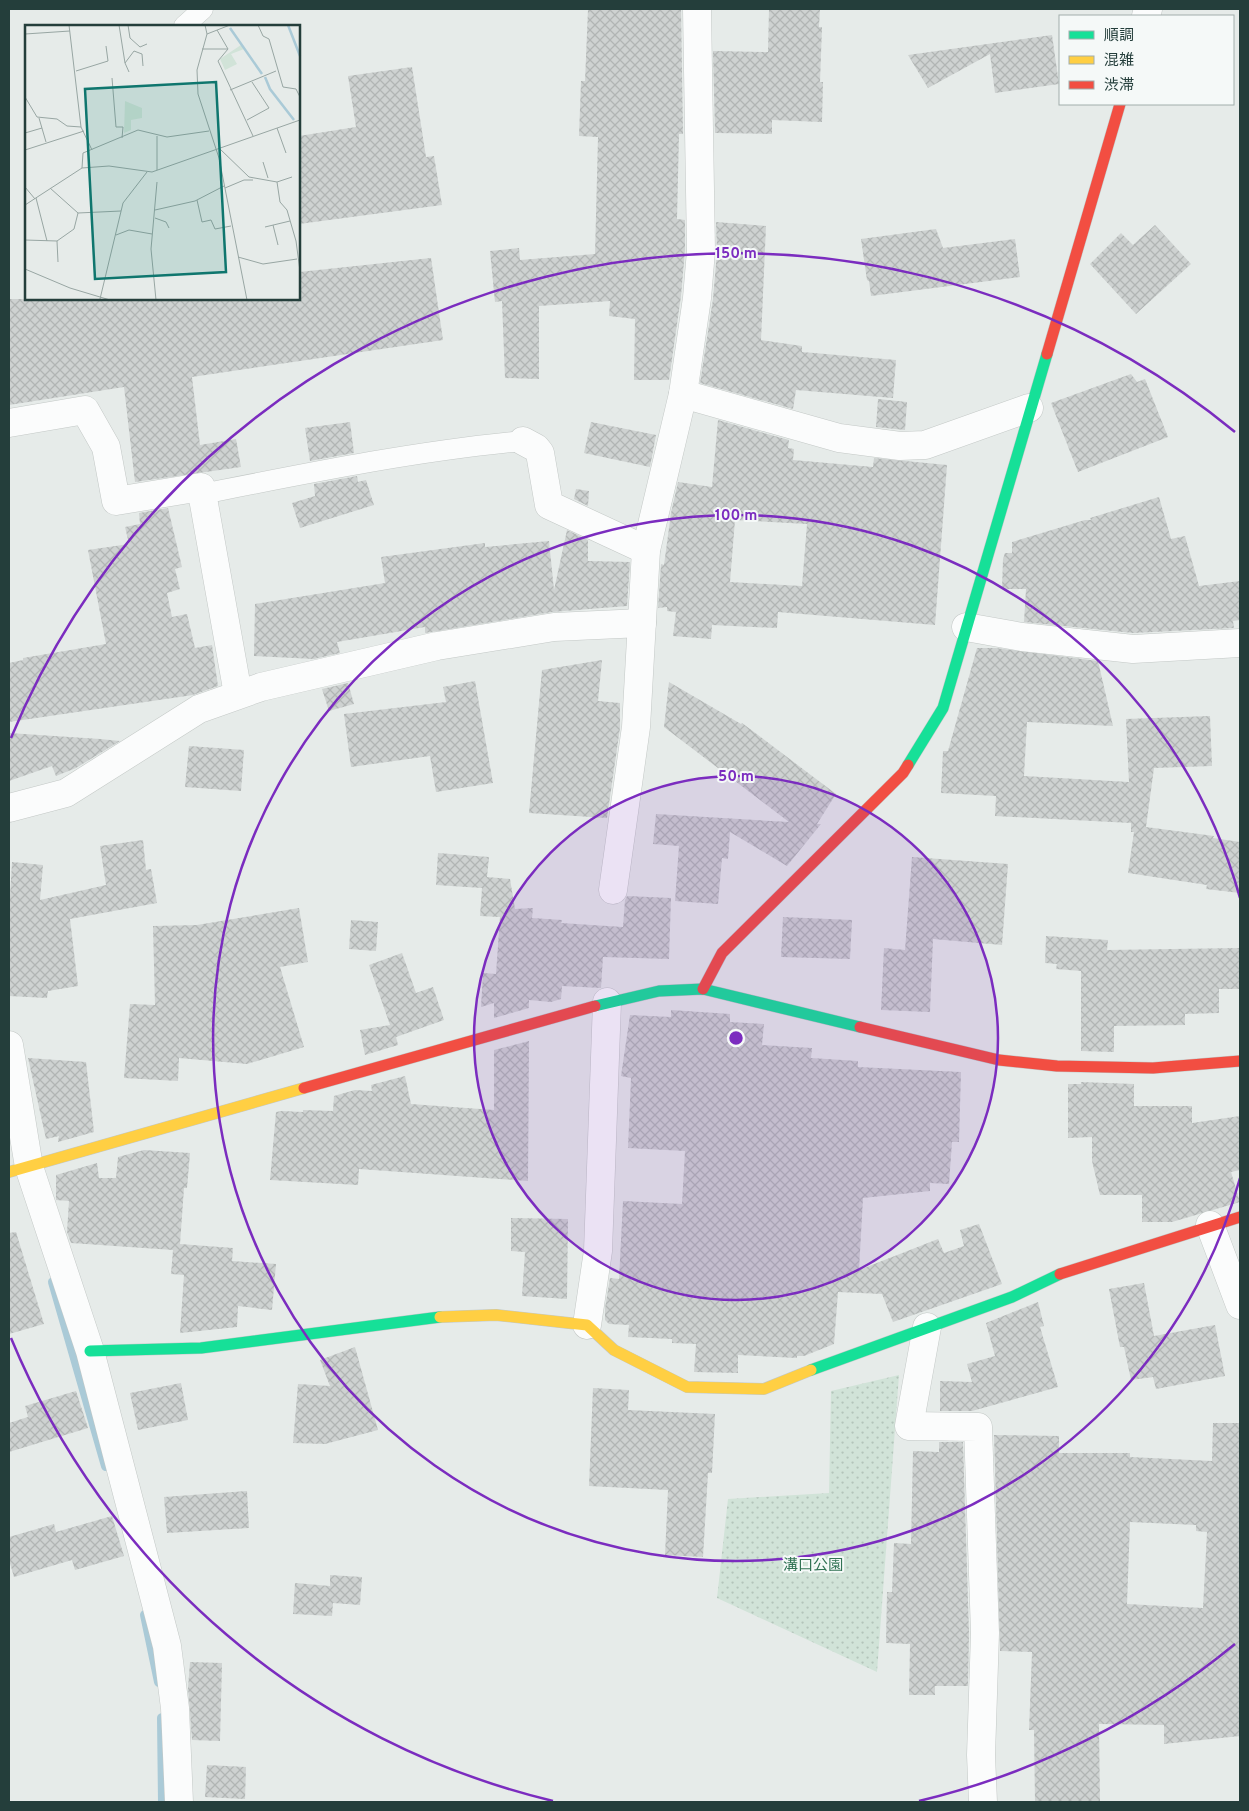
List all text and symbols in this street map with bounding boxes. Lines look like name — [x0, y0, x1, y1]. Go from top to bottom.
legend — [1059, 15, 1234, 105]
inset map — [25, 25, 300, 300]
text: 順調 — [1104, 27, 1134, 46]
text: 混雑 — [1104, 52, 1134, 71]
text: 渋滞 — [1104, 77, 1134, 96]
text: 150 m — [715, 245, 757, 264]
text: 100 m — [715, 507, 757, 526]
text: 50 m — [718, 768, 754, 787]
centre of rings — [727, 1029, 745, 1047]
park label: 溝口公園 — [783, 1557, 843, 1576]

